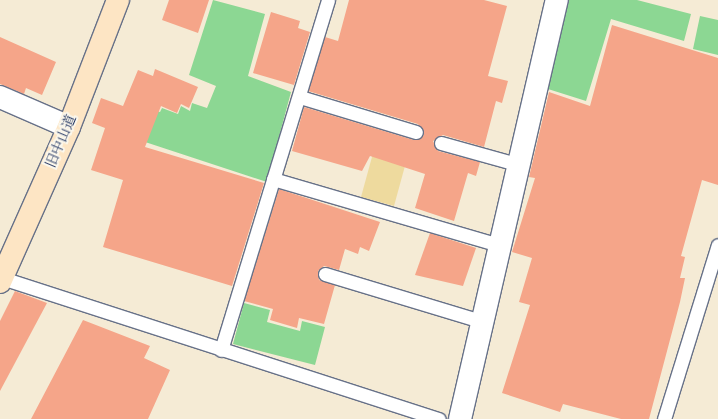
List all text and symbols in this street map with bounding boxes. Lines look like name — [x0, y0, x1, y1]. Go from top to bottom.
street label: 旧中山道 — [43, 113, 81, 171]

